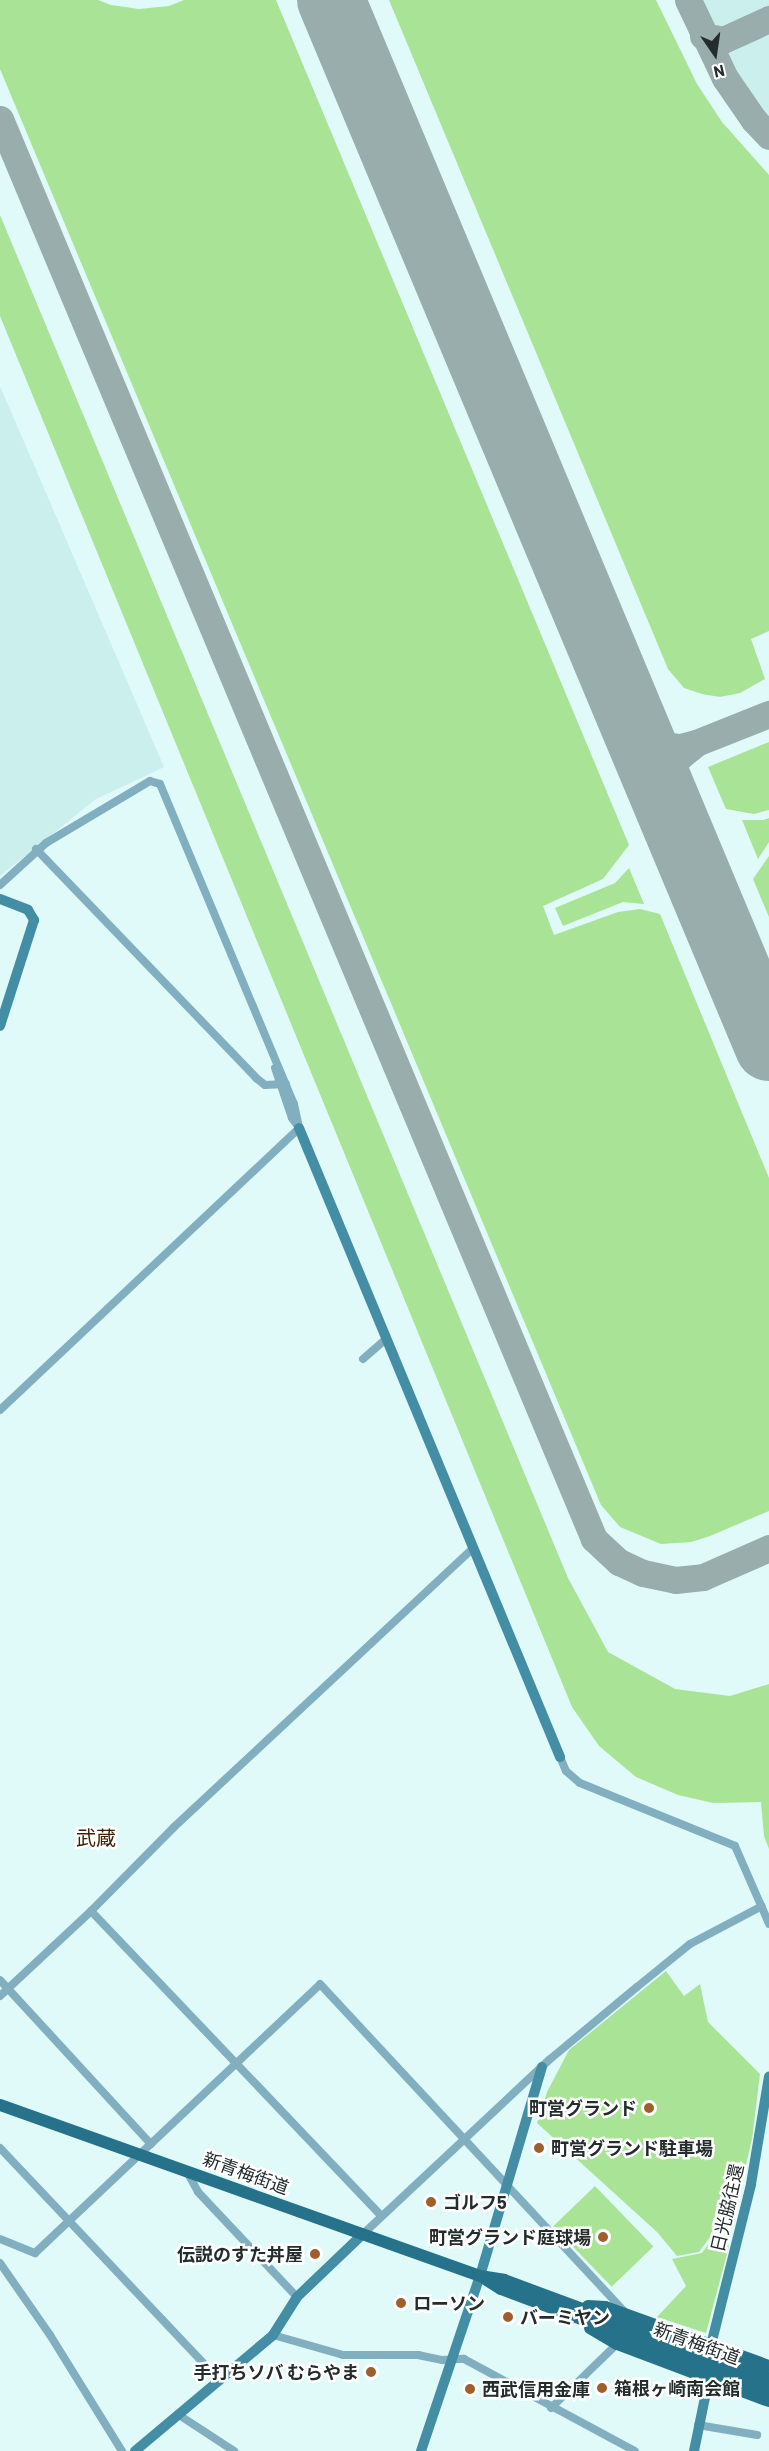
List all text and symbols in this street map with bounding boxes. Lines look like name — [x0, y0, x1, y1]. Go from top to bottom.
north arrow — [685, 24, 745, 84]
text: N — [712, 62, 726, 82]
district label: 武蔵 — [76, 1825, 116, 1849]
place label: 町営グランド — [529, 2097, 637, 2119]
marker: 町営グランド — [642, 2101, 656, 2115]
place label: 町営グランド駐車場 — [551, 2137, 713, 2159]
marker: 町営グランド駐車場 — [532, 2141, 546, 2155]
street label: 新青梅街道 — [200, 2147, 292, 2199]
street label: 日光脇往還 — [706, 2162, 748, 2254]
place label: ゴルフ5 — [443, 2191, 507, 2213]
marker: ゴルフ5 — [424, 2195, 438, 2209]
place label: 町営グランド庭球場 — [429, 2226, 591, 2248]
marker: 町営グランド庭球場 — [596, 2230, 610, 2244]
place label: 伝説のすた丼屋 — [177, 2243, 303, 2265]
marker: 伝説のすた丼屋 — [308, 2247, 322, 2261]
place label: ローソン — [413, 2292, 485, 2314]
marker: ローソン — [394, 2296, 408, 2310]
place label: バーミヤン — [520, 2306, 610, 2328]
marker: バーミヤン — [501, 2310, 515, 2324]
street label: 新青梅街道 — [651, 2317, 743, 2369]
place label: 手打ちソバ むらやま — [193, 2361, 359, 2383]
marker: 手打ちソバ むらやま — [364, 2365, 378, 2379]
place label: 箱根ヶ崎南会館 — [614, 2377, 740, 2399]
place label: 西武信用金庫 — [482, 2378, 590, 2400]
marker: 箱根ヶ崎南会館 — [595, 2381, 609, 2395]
marker: 西武信用金庫 — [463, 2382, 477, 2396]

